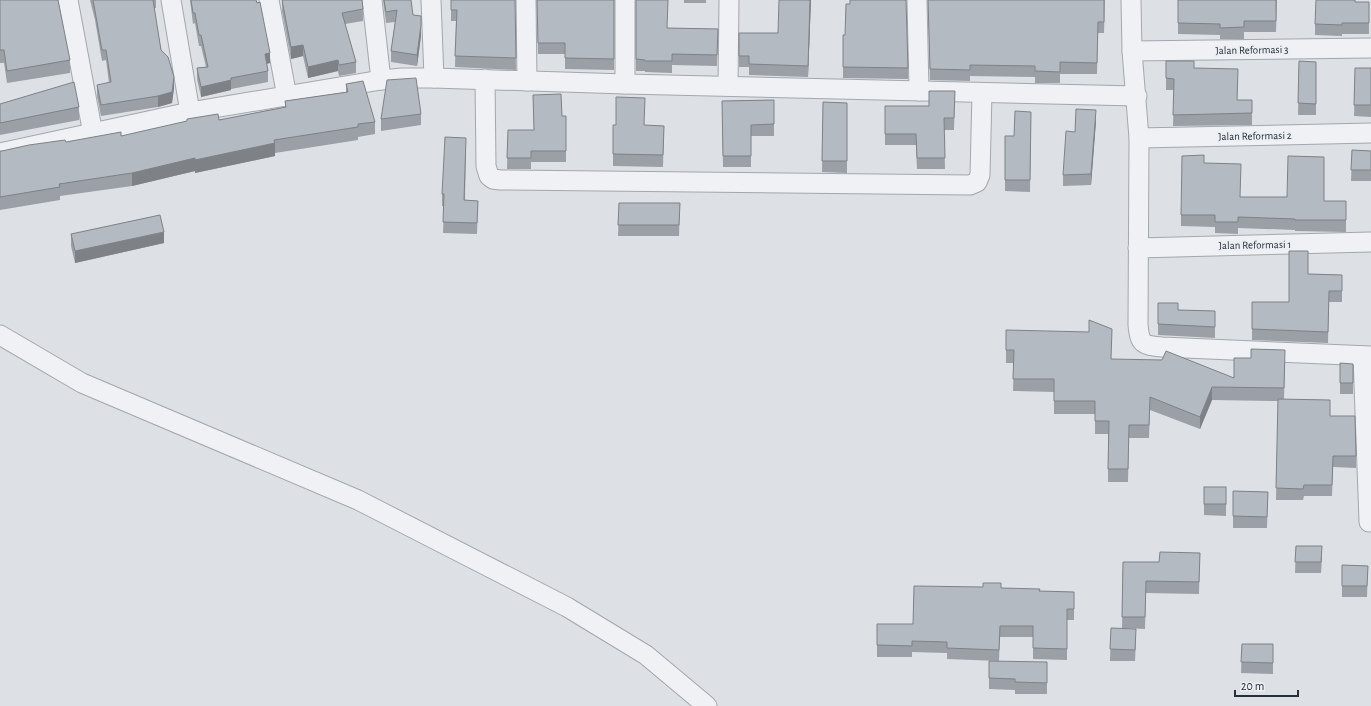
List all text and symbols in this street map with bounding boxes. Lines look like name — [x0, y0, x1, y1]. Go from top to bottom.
street label: Jalan Reformasi 3 — [1215, 44, 1289, 56]
street label: Jalan Reformasi 2 — [1218, 130, 1292, 142]
street label: Jalan Reformasi 1 — [1219, 239, 1291, 251]
scale bar — [1235, 672, 1298, 698]
text: 20 m — [1241, 680, 1264, 692]

